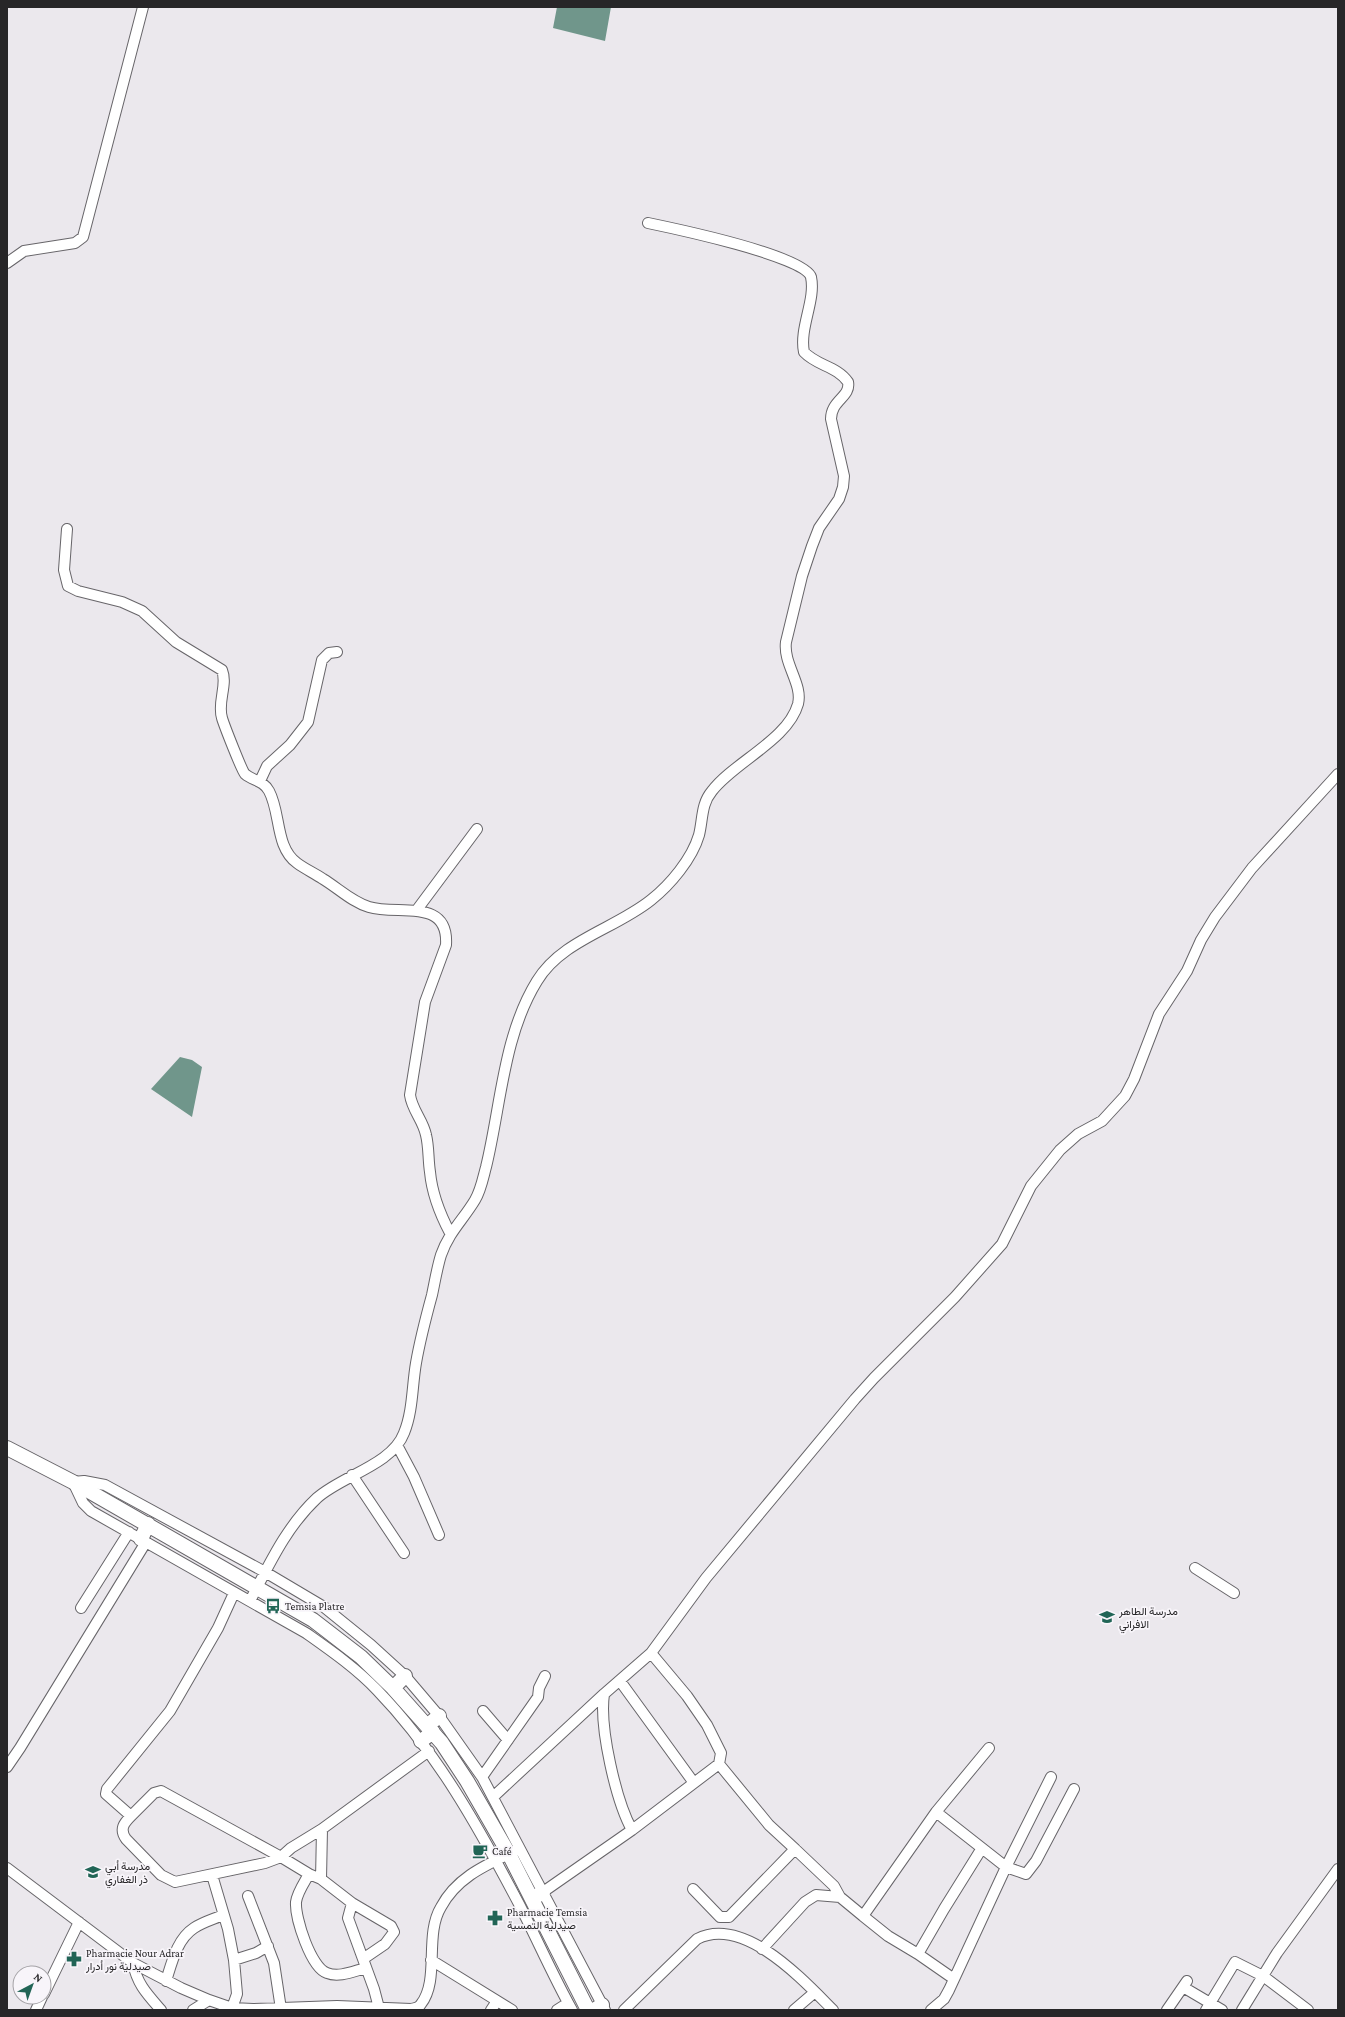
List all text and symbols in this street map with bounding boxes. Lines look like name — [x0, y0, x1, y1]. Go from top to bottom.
bus stop icon: Temsia Platre — [264, 1597, 282, 1615]
place label: Temsia Platre — [285, 1600, 344, 1612]
place label: مدرسة الطاهر الافراني — [1118, 1605, 1178, 1634]
school or university icon: مدرسة الطاهر الافراني — [1098, 1608, 1116, 1626]
cafe icon: Café — [471, 1842, 489, 1860]
place label: Café — [492, 1845, 512, 1857]
place label: مدرسة أبي ذر الغفاري — [105, 1860, 150, 1889]
school or university icon: مدرسة أبي ذر الغفاري — [84, 1863, 102, 1881]
place label: Pharmacie Temsia صيدلية التمسية — [507, 1906, 587, 1932]
pharmacy icon: Pharmacie Temsia صيدلية التمسية — [486, 1909, 504, 1927]
place label: Pharmacie Nour Adrar صيدلية نور أدرار — [85, 1947, 184, 1973]
pharmacy icon: Pharmacie Nour Adrar صيدلية نور أدرار — [65, 1950, 83, 1968]
north arrow — [12, 1965, 52, 2005]
text: N — [32, 1970, 46, 1985]

